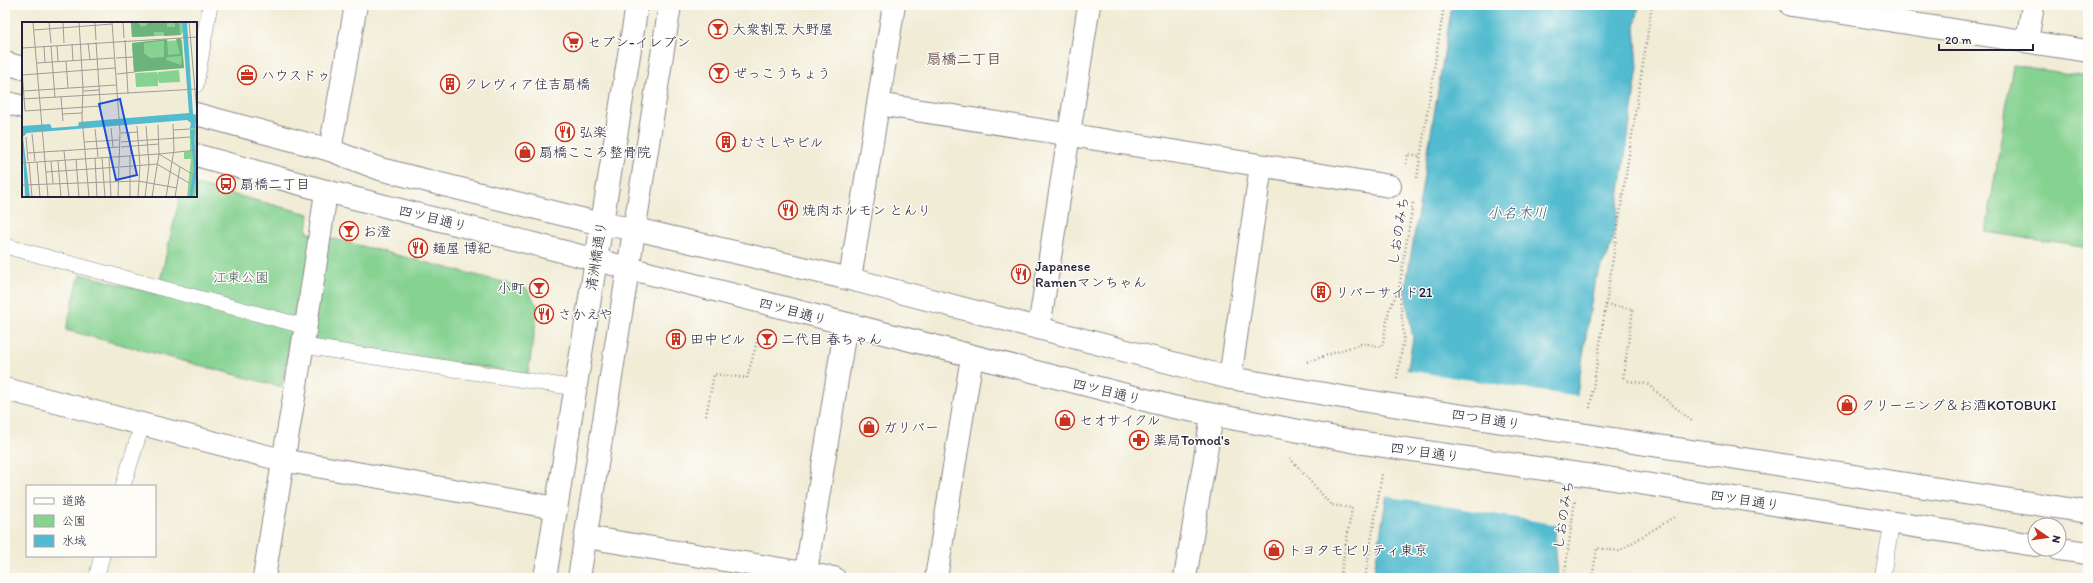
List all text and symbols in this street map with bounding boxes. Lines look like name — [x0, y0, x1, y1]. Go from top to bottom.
bar icon: 大衆割烹 大野屋 — [707, 18, 729, 40]
place label: 大衆割烹 大野屋 — [732, 21, 833, 38]
inset map — [22, 22, 197, 197]
scale bar — [1939, 26, 2033, 52]
supermarket icon: セブン-イレブン — [562, 31, 584, 53]
text: 20 m — [1945, 33, 1972, 47]
place label: セブン-イレブン — [587, 34, 691, 51]
district label: 扇橋二丁目 — [926, 50, 1002, 68]
bar icon: ぜっこうちょう — [708, 62, 730, 84]
office icon: ハウスドゥ — [236, 64, 258, 86]
place label: ぜっこうちょう — [733, 65, 831, 82]
place label: ハウスドゥ — [261, 67, 330, 84]
building icon: クレヴィア住吉扇橋 — [439, 73, 461, 95]
place label: クレヴィア住吉扇橋 — [464, 76, 590, 93]
restaurant icon: 弘楽 — [554, 121, 576, 143]
place label: 弘楽 — [579, 124, 607, 141]
building icon: むさしやビル — [715, 131, 737, 153]
place label: むさしやビル — [740, 134, 823, 151]
shop icon: 扇橋こころ整骨院 — [514, 141, 536, 163]
place label: 扇橋こころ整骨院 — [539, 144, 651, 161]
bus stop icon: 扇橋二丁目 — [215, 173, 237, 195]
place label: 扇橋二丁目 — [240, 176, 310, 193]
street label: しおのみち — [1385, 195, 1412, 267]
restaurant icon: 焼肉ホルモン とんり — [777, 199, 799, 221]
street label: 四ツ目通り — [397, 202, 469, 235]
place label: 焼肉ホルモン とんり — [802, 202, 931, 219]
water label: 小名木川 — [1487, 204, 1547, 222]
bar icon: お澄 — [338, 220, 360, 242]
street label: 清洲橋通り — [583, 220, 610, 292]
place label: お澄 — [363, 223, 391, 240]
restaurant icon: 麺屋 博紀 — [407, 237, 429, 259]
place label: 麺屋 博紀 — [432, 240, 491, 257]
place label: Japanese Ramenマンちゃん — [1035, 258, 1147, 291]
restaurant icon: Japanese Ramenマンちゃん — [1010, 263, 1032, 285]
park label: 江東公園 — [213, 269, 269, 286]
bar icon: 小町 — [528, 277, 550, 299]
place label: 小町 — [497, 280, 525, 297]
building icon: リバーサイド21 — [1310, 281, 1332, 303]
place label: リバーサイド21 — [1335, 284, 1433, 301]
street label: 四ツ目通り — [757, 294, 829, 329]
restaurant icon: さかえや — [533, 303, 555, 325]
place label: さかえや — [558, 306, 613, 323]
building icon: 田中ビル — [665, 328, 687, 350]
bar icon: 二代目 春ちゃん — [756, 328, 778, 350]
place label: 田中ビル — [690, 331, 746, 348]
place label: 二代目 春ちゃん — [781, 331, 882, 348]
street label: 四ツ目通り — [1071, 375, 1143, 408]
shop icon: クリーニング＆お酒KOTOBUKI — [1836, 394, 1858, 416]
place label: クリーニング＆お酒KOTOBUKI — [1861, 397, 2056, 414]
street label: 四つ目通り — [1450, 406, 1522, 433]
shop icon: セオサイクル — [1054, 409, 1076, 431]
place label: セオサイクル — [1079, 412, 1161, 429]
shop icon: ガリバー — [858, 416, 880, 438]
place label: ガリバー — [883, 419, 939, 436]
pharmacy icon: 薬局Tomod's — [1128, 429, 1150, 451]
place label: 薬局Tomod's — [1153, 432, 1230, 449]
street label: 四ツ目通り — [1389, 439, 1461, 466]
street label: しおのみち — [1550, 479, 1577, 551]
legend — [26, 485, 156, 557]
street label: 四ツ目通り — [1709, 487, 1781, 514]
text: 道路 — [62, 494, 86, 508]
text: 公園 — [62, 514, 86, 528]
north arrow — [2027, 517, 2067, 557]
text: 水域 — [62, 534, 86, 548]
text: N — [2049, 534, 2063, 544]
shop icon: トヨタモビリティ東京 — [1263, 539, 1285, 561]
place label: トヨタモビリティ東京 — [1288, 542, 1428, 559]

